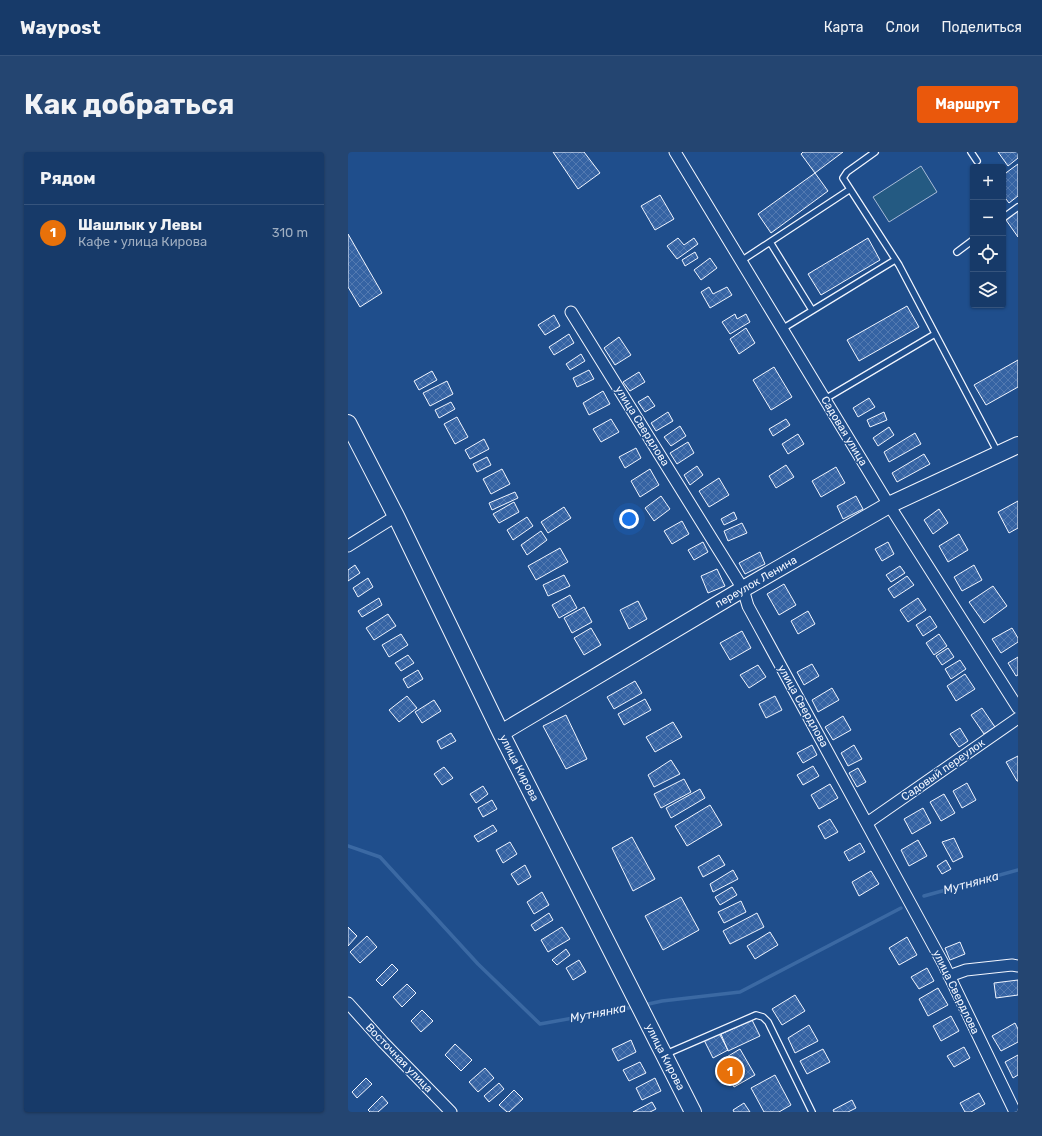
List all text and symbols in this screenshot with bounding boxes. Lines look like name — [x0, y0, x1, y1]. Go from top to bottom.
text: Waypost — [20, 16, 101, 39]
text: Карта — [824, 19, 864, 36]
text: Слои — [886, 19, 920, 36]
text: Поделиться — [942, 19, 1022, 36]
button: Маршрут — [917, 86, 1018, 123]
text: Как добраться — [24, 88, 234, 121]
map controls — [970, 164, 1006, 308]
button: + — [970, 164, 1006, 200]
text: Рядом — [40, 168, 96, 188]
button: − — [970, 200, 1006, 236]
text: Шашлык у Левы — [78, 216, 202, 234]
text: 1 — [50, 225, 56, 240]
text: 310 m — [272, 225, 308, 240]
text: Кафе · улица Кирова — [78, 234, 207, 249]
button: locate — [970, 236, 1006, 272]
button: layers — [970, 272, 1006, 308]
street label: улица Свердлова — [612, 384, 672, 468]
street label: Садовая улица — [818, 394, 870, 468]
your location — [619, 509, 639, 529]
street label: переулок Ленина — [713, 553, 799, 611]
street label: улица Свердлова — [775, 663, 831, 749]
street label: улица Кирова — [497, 732, 541, 804]
street label: Садовый переулок — [899, 736, 987, 804]
water label: Мутнянка — [942, 869, 1000, 897]
street label: улица Свердлова — [930, 948, 982, 1036]
water label: Мутнянка — [569, 1001, 627, 1025]
street label: Восточная улица — [363, 1021, 435, 1095]
street label: улица Кирова — [643, 1021, 687, 1093]
pin: 1 — [717, 1056, 743, 1086]

